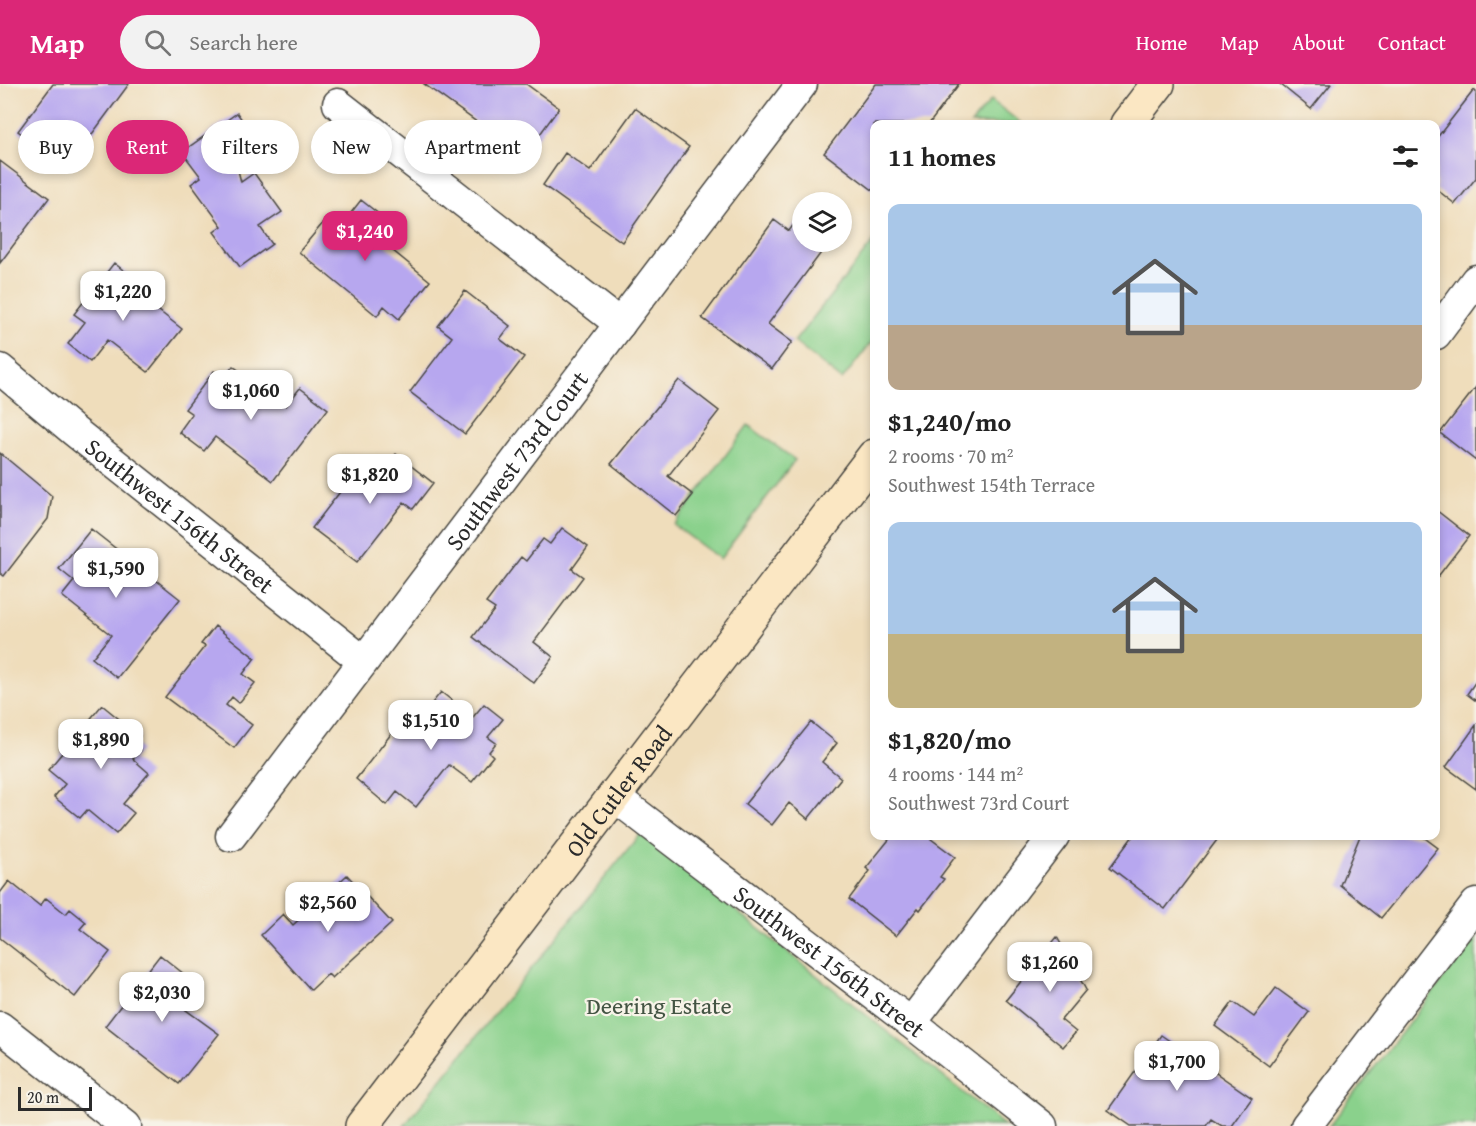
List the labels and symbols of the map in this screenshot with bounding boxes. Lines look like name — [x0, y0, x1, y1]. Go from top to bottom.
pin: $1,240 — [316, 211, 414, 262]
pin: $1,220 — [74, 271, 172, 322]
street label: Southwest 73rd Court — [437, 362, 596, 557]
pin: $1,060 — [202, 370, 300, 421]
street label: Southwest 156th Street — [78, 429, 282, 602]
pin: $1,820 — [321, 454, 419, 505]
pin: $1,590 — [67, 548, 165, 599]
pin: $1,510 — [382, 700, 480, 751]
street label: Old Cutler Road — [557, 717, 680, 864]
pin: $1,890 — [52, 719, 150, 770]
street label: Southwest 156th Street — [726, 876, 933, 1046]
pin: $2,560 — [279, 882, 377, 933]
pin: $1,260 — [1001, 942, 1099, 993]
pin: $2,030 — [113, 972, 211, 1023]
park label: Deering Estate — [586, 988, 732, 1023]
pin: $1,700 — [1128, 1041, 1226, 1092]
scale bar — [18, 1084, 92, 1112]

